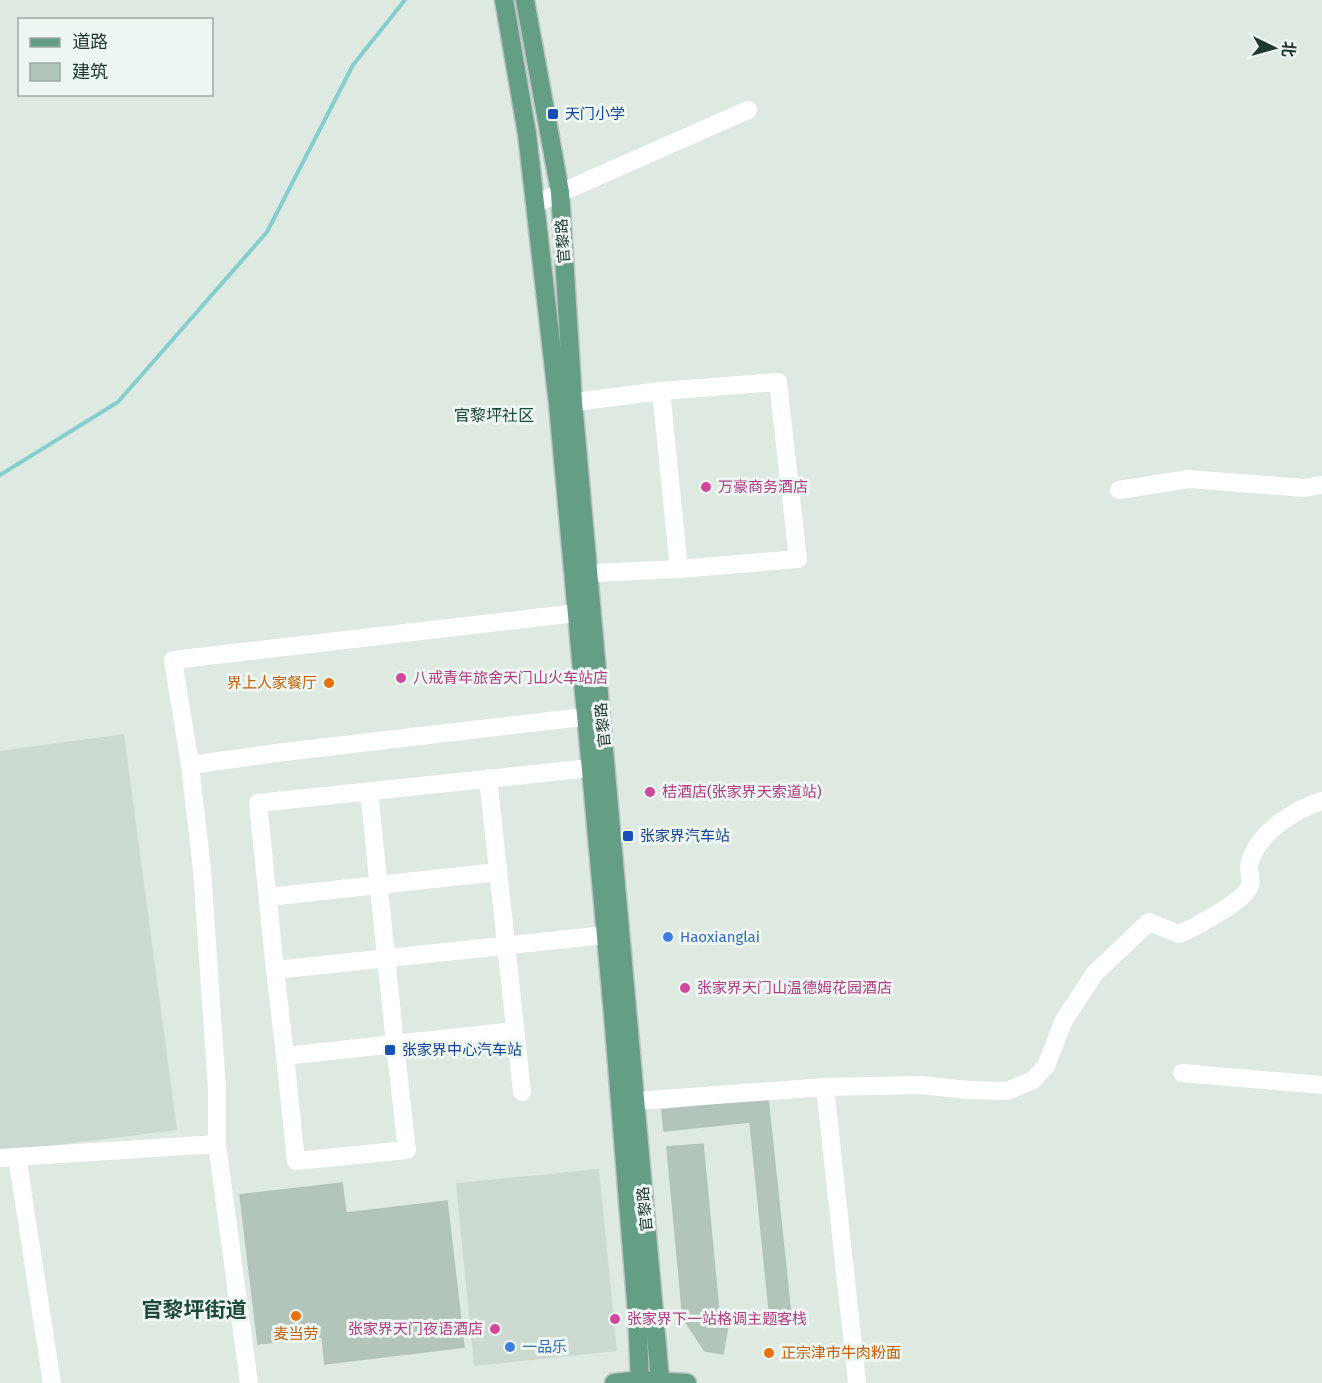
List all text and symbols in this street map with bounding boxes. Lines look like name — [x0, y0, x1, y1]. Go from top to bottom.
legend — [18, 18, 213, 96]
north arrow — [1244, 18, 1304, 78]
text: 道路 — [72, 31, 108, 53]
text: 北 — [1278, 40, 1299, 58]
text: 建筑 — [72, 61, 108, 83]
place label: 天门小学 — [565, 105, 625, 123]
marker: 天门小学 — [546, 107, 560, 121]
street label: 官黎路 — [552, 218, 574, 264]
district label: 官黎坪社区 — [454, 406, 534, 425]
place label: 万豪商务酒店 — [718, 478, 808, 496]
marker: 万豪商务酒店 — [699, 480, 713, 494]
place label: 八戒青年旅舍天门山火车站店 — [413, 669, 608, 687]
marker: 八戒青年旅舍天门山火车站店 — [394, 671, 408, 685]
place label: 界上人家餐厅 — [227, 674, 317, 692]
marker: 界上人家餐厅 — [322, 676, 336, 690]
street label: 官黎路 — [592, 702, 614, 748]
place label: 桔酒店(张家界天索道站) — [662, 783, 822, 801]
marker: 桔酒店(张家界天索道站) — [643, 785, 657, 799]
place label: 张家界汽车站 — [640, 827, 730, 845]
marker: 张家界汽车站 — [621, 829, 635, 843]
place label: Haoxianglai — [680, 928, 760, 946]
marker: Haoxianglai — [661, 930, 675, 944]
place label: 张家界天门山温德姆花园酒店 — [697, 979, 892, 997]
marker: 张家界天门山温德姆花园酒店 — [678, 981, 692, 995]
place label: 张家界中心汽车站 — [402, 1041, 522, 1059]
marker: 张家界中心汽车站 — [383, 1043, 397, 1057]
street label: 官黎路 — [634, 1186, 656, 1232]
district label: 官黎坪街道 — [142, 1297, 247, 1323]
marker: 麦当劳 — [289, 1309, 303, 1323]
place label: 张家界下一站格调主题客栈 — [627, 1310, 807, 1328]
marker: 张家界下一站格调主题客栈 — [608, 1312, 622, 1326]
place label: 张家界天门夜语酒店 — [348, 1320, 483, 1338]
marker: 张家界天门夜语酒店 — [488, 1322, 502, 1336]
place label: 麦当劳 — [273, 1325, 319, 1343]
place label: 一品乐 — [522, 1338, 567, 1356]
marker: 一品乐 — [503, 1340, 517, 1354]
place label: 正宗津市牛肉粉面 — [781, 1344, 901, 1362]
marker: 正宗津市牛肉粉面 — [762, 1346, 776, 1360]

